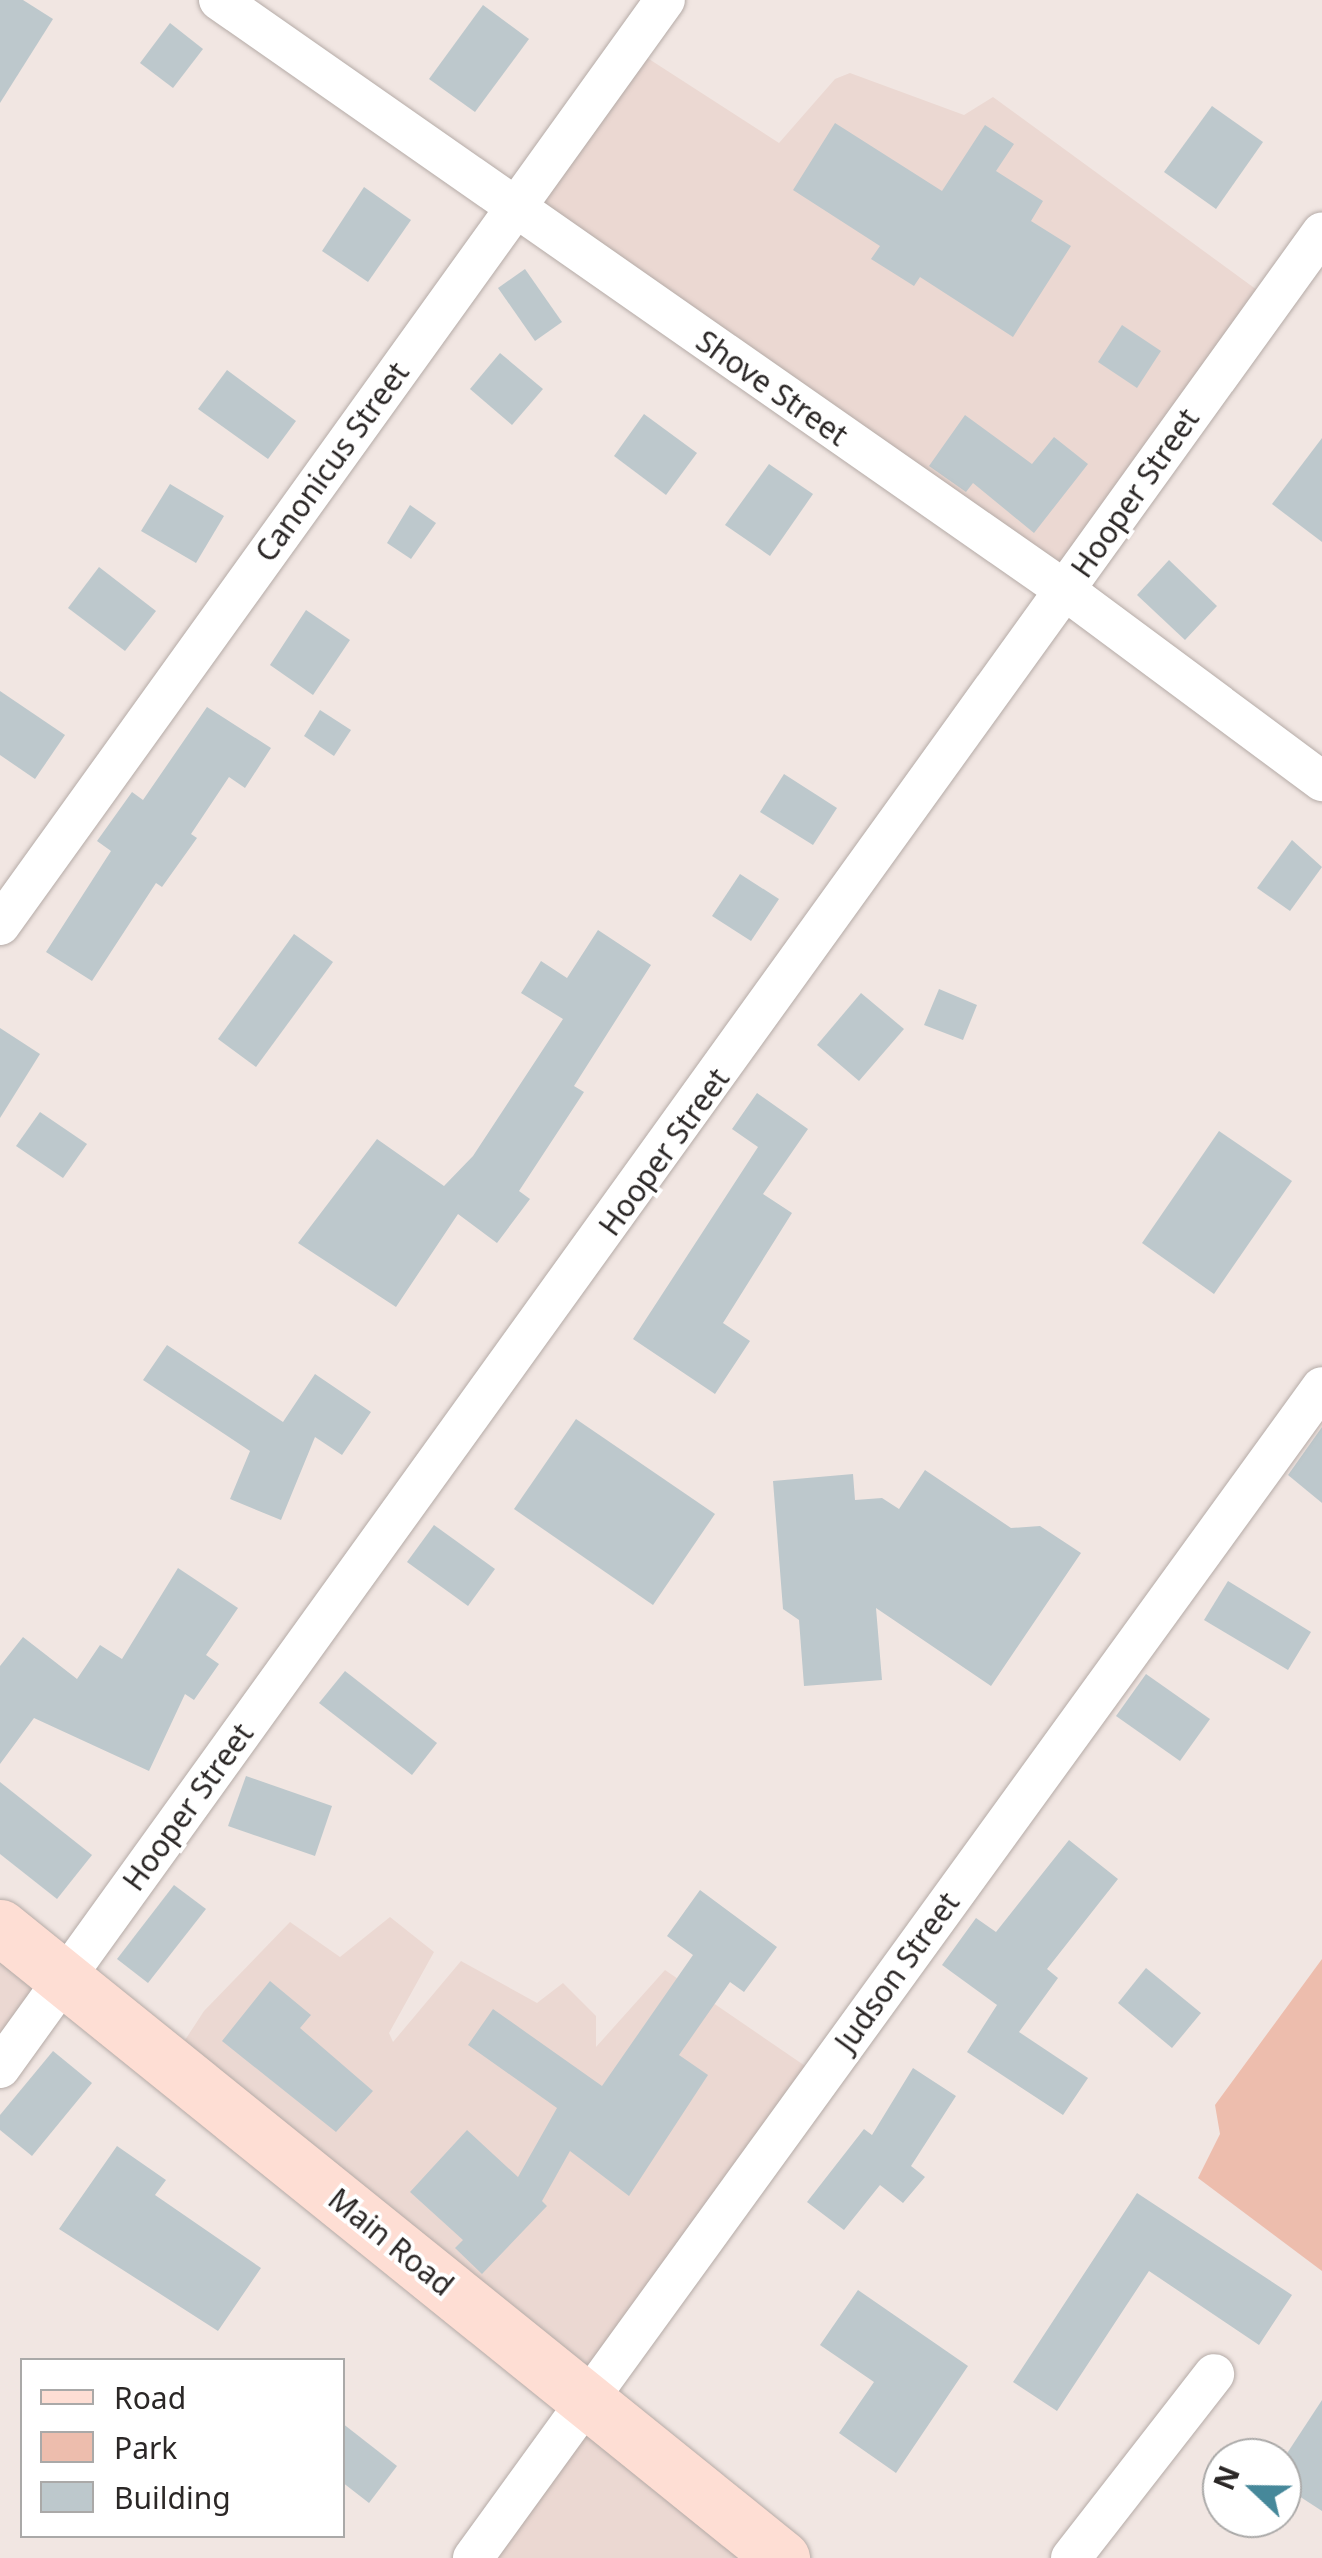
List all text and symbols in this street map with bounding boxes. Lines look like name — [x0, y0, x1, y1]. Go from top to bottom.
street label: Shove Street — [689, 323, 855, 453]
street label: Canonicus Street — [248, 355, 416, 569]
street label: Hooper Street — [1064, 402, 1206, 584]
street label: Hooper Street — [591, 1061, 737, 1243]
street label: Hooper Street — [115, 1716, 261, 1898]
street label: Judson Street — [827, 1885, 967, 2059]
street label: Main Road — [321, 2181, 461, 2303]
legend — [20, 2358, 345, 2538]
text: Road — [114, 2377, 186, 2418]
text: Park — [114, 2427, 177, 2468]
north arrow — [1202, 2438, 1302, 2538]
text: N — [1204, 2460, 1248, 2495]
text: Building — [114, 2477, 231, 2518]

